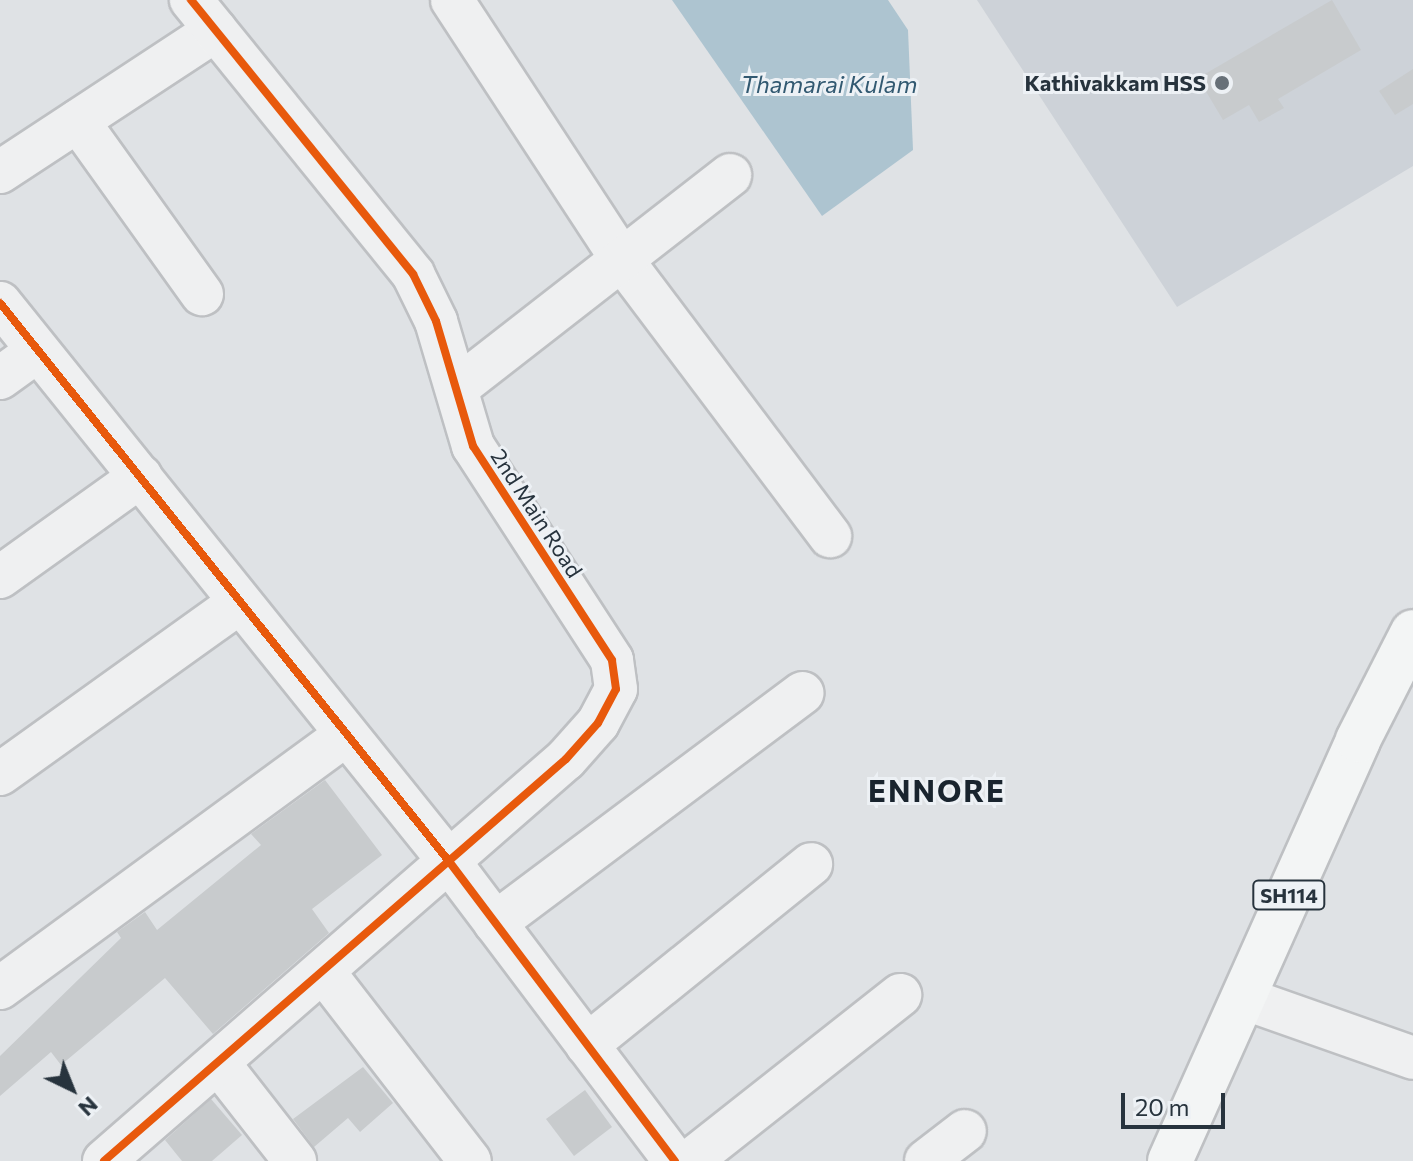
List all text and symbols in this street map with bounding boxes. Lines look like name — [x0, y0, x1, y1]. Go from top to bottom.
water label: Thamarai Kulam — [741, 70, 917, 98]
place label: Kathivakkam HSS — [1024, 70, 1206, 96]
marker: Kathivakkam HSS — [1213, 74, 1231, 92]
street label: 2nd Main Road — [486, 444, 588, 582]
district label: ENNORE — [868, 772, 1006, 808]
road number: SH114 — [1251, 879, 1327, 911]
north arrow — [32, 1049, 112, 1129]
scale bar — [1125, 1077, 1229, 1127]
text: N — [73, 1091, 104, 1122]
text: 20 m — [1135, 1092, 1189, 1121]

